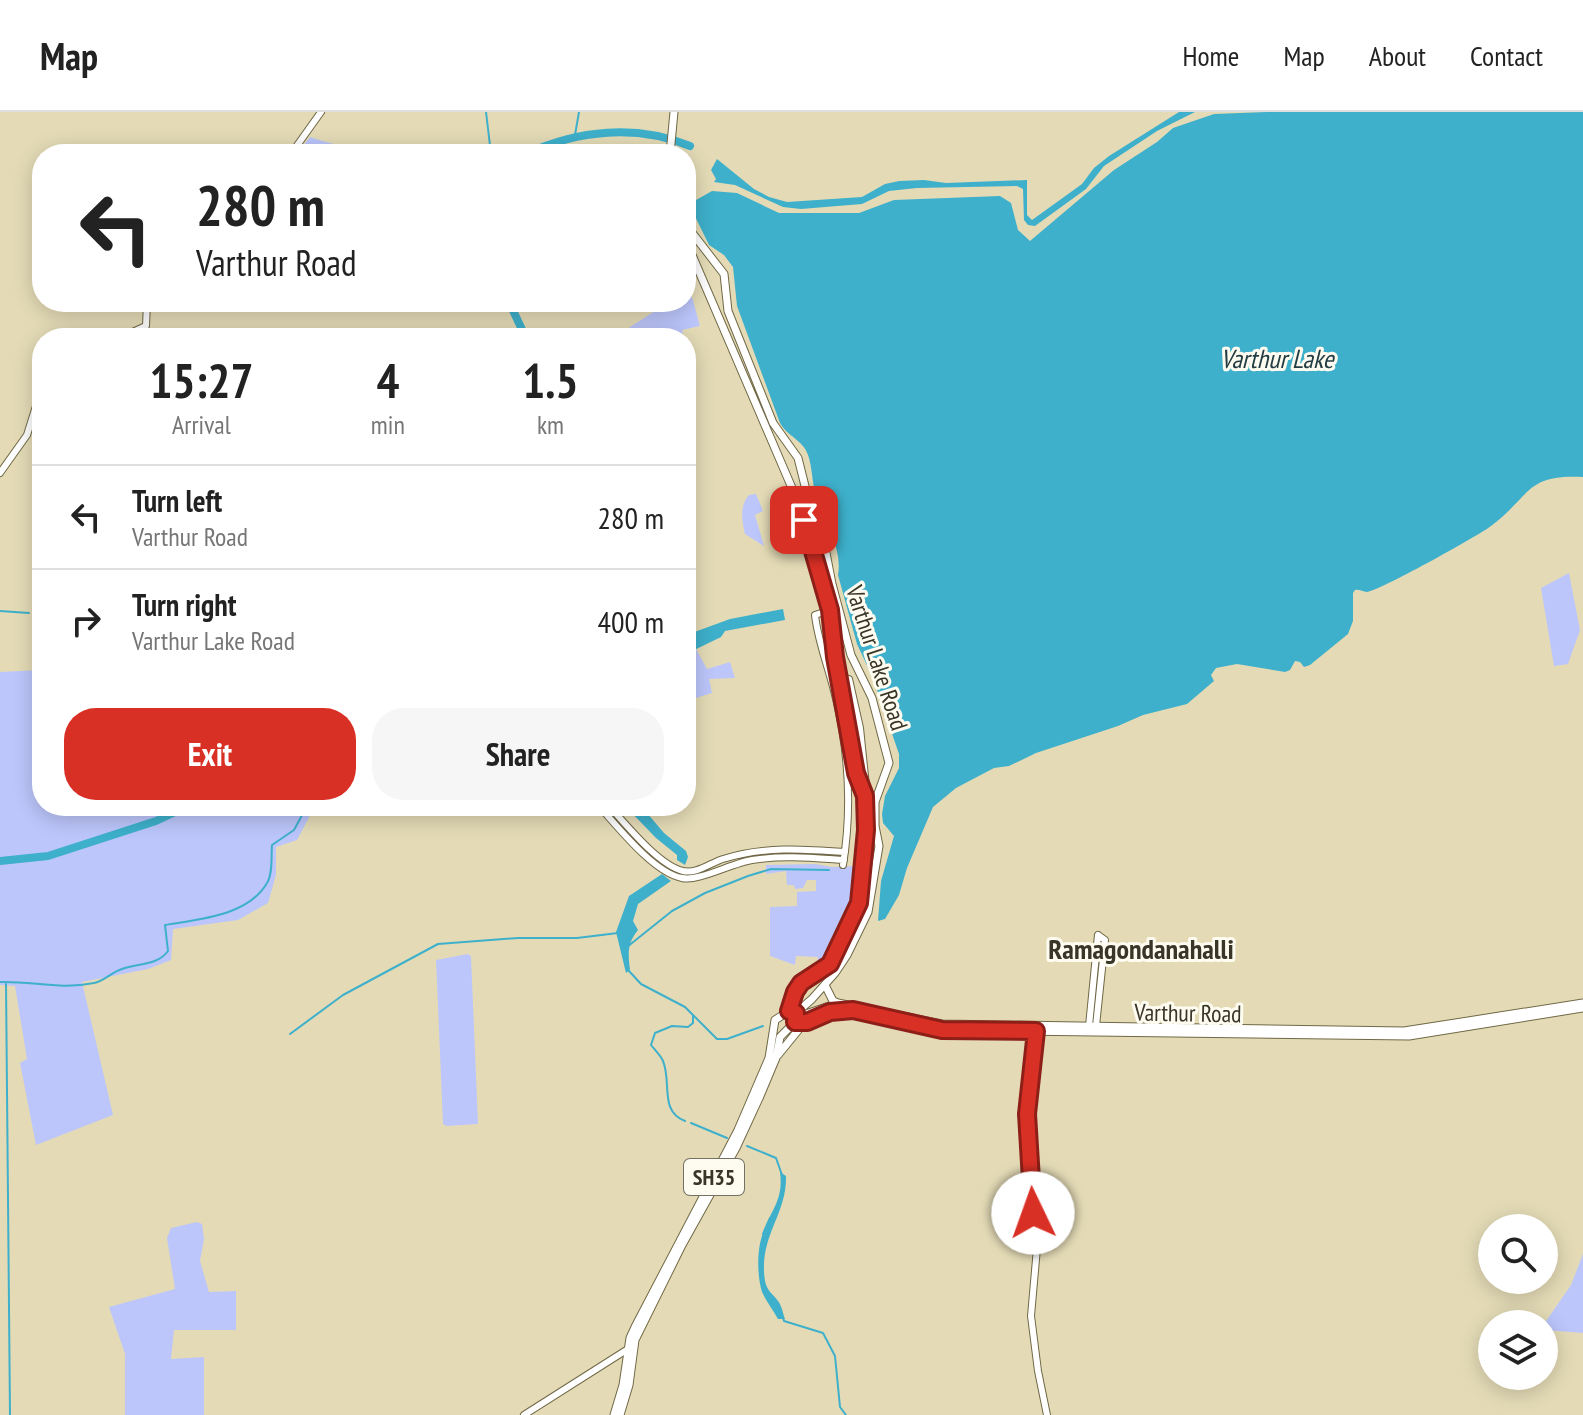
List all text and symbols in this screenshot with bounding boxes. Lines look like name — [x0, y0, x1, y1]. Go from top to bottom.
text: Map — [40, 31, 98, 80]
text: Home — [1183, 37, 1239, 74]
text: Map — [1283, 37, 1325, 74]
text: About — [1369, 37, 1426, 74]
text: Contact — [1470, 37, 1543, 74]
text: 280 m — [196, 169, 325, 241]
icon: left — [64, 176, 168, 280]
text: Varthur Road — [196, 239, 357, 286]
water label: Varthur Lake — [1220, 342, 1336, 375]
text: 15:27 — [150, 349, 253, 411]
text: 4 — [376, 349, 399, 411]
text: 1.5 — [522, 349, 578, 411]
text: Arrival — [172, 408, 231, 441]
text: min — [371, 408, 405, 441]
text: km — [537, 408, 564, 441]
text: Turn left — [132, 481, 222, 520]
pin — [770, 486, 838, 554]
icon: left — [64, 495, 108, 539]
text: 280 m — [598, 498, 664, 537]
icon: arrive — [782, 498, 826, 542]
text: Varthur Road — [132, 520, 248, 553]
street label: Varthur Lake Road — [839, 581, 915, 734]
text: Turn right — [132, 585, 236, 624]
icon: right — [64, 599, 108, 643]
text: 400 m — [598, 602, 664, 641]
text: Varthur Lake Road — [132, 624, 295, 657]
button: Exit — [64, 708, 356, 800]
button: Share — [372, 708, 664, 800]
district label: Ramagondanahalli — [1048, 930, 1234, 967]
street label: Varthur Road — [1133, 997, 1242, 1029]
road number: SH35 — [684, 1159, 744, 1195]
position arrow — [991, 1171, 1075, 1255]
map controls — [1478, 1214, 1558, 1390]
button: search — [1478, 1214, 1558, 1294]
button: layers — [1478, 1310, 1558, 1390]

